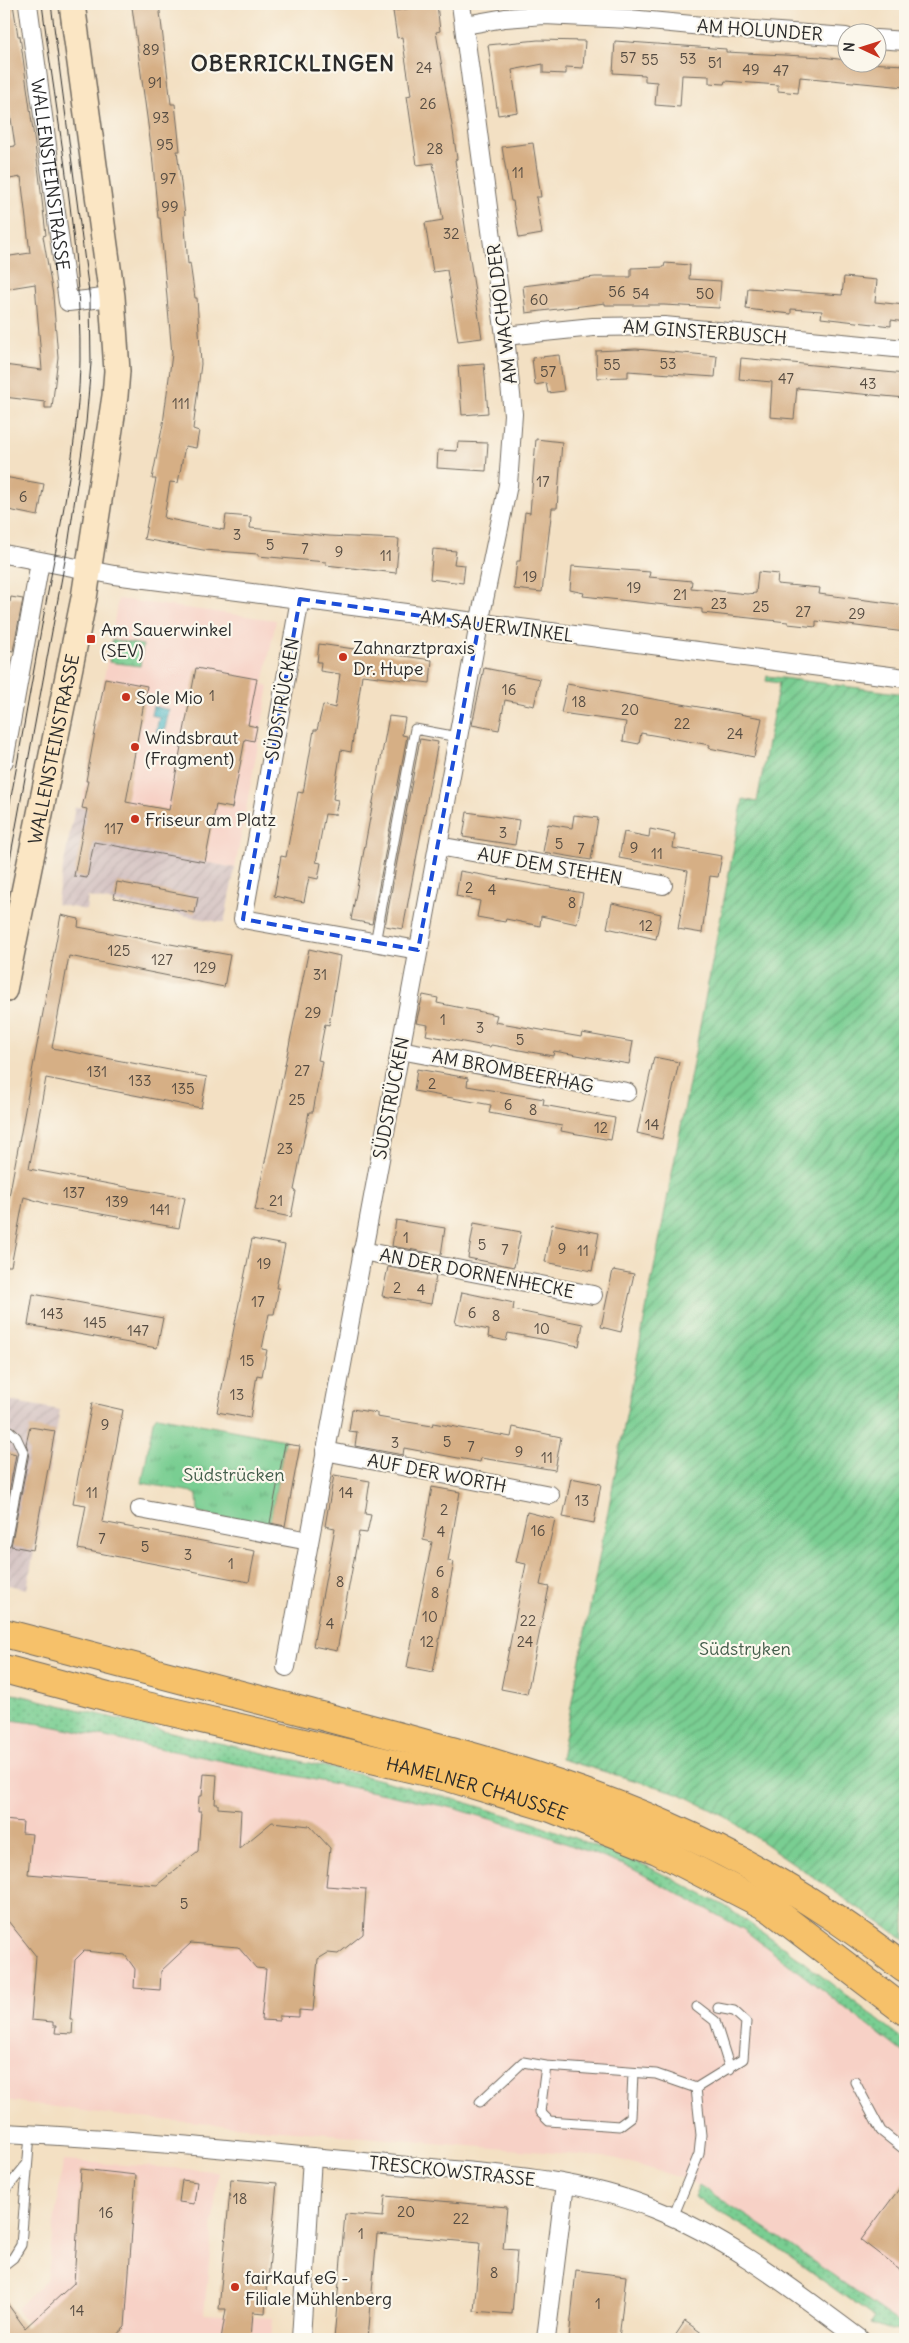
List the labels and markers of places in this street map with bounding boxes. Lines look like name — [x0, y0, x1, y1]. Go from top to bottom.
place label: Am Sauerwinkel (SEV) — [101, 618, 232, 662]
marker: Am Sauerwinkel (SEV) — [85, 633, 97, 645]
place label: Zahnarztpraxis Dr. Hupe — [353, 636, 475, 680]
marker: Zahnarztpraxis Dr. Hupe — [337, 651, 349, 663]
place label: Sole Mio — [136, 686, 203, 709]
marker: Sole Mio — [120, 691, 132, 703]
place label: Windsbraut (Fragment) — [145, 726, 238, 770]
marker: Windsbraut (Fragment) — [129, 741, 141, 753]
place label: Friseur am Platz — [145, 808, 276, 831]
marker: Friseur am Platz — [129, 813, 141, 825]
place label: fairKauf eG - Filiale Mühlenberg — [245, 2266, 392, 2310]
marker: fairKauf eG - Filiale Mühlenberg — [229, 2281, 241, 2293]

